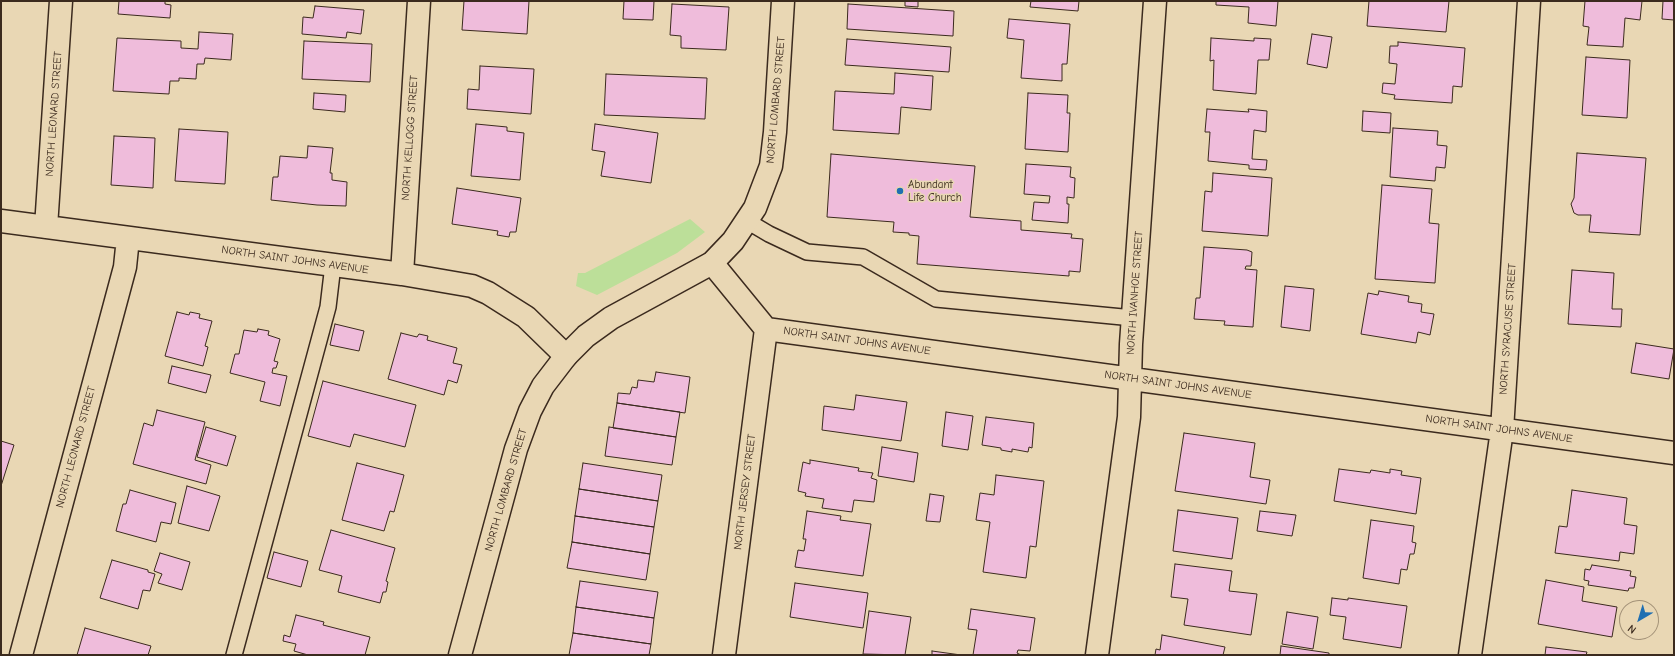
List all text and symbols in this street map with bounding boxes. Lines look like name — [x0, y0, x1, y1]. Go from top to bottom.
street label: NORTH LOMBARD STREET — [764, 36, 788, 164]
street label: NORTH LEONARD STREET — [43, 51, 65, 177]
street label: NORTH KELLOGG STREET — [399, 75, 421, 201]
place label: Abundant Life Church — [908, 178, 962, 204]
marker: Abundant Life Church — [895, 186, 905, 196]
street label: NORTH IVANHOE STREET — [1124, 231, 1146, 355]
street label: NORTH SAINT JOHNS AVENUE — [220, 243, 370, 277]
street label: NORTH SYRACUSE STREET — [1497, 263, 1519, 395]
street label: NORTH SAINT JOHNS AVENUE — [782, 324, 932, 358]
street label: NORTH SAINT JOHNS AVENUE — [1103, 368, 1253, 402]
street label: NORTH LEONARD STREET — [53, 385, 99, 509]
street label: NORTH SAINT JOHNS AVENUE — [1424, 412, 1574, 446]
street label: NORTH LOMBARD STREET — [482, 427, 530, 553]
street label: NORTH JERSEY STREET — [731, 433, 759, 551]
north arrow — [1619, 600, 1659, 640]
text: N — [1625, 622, 1639, 636]

